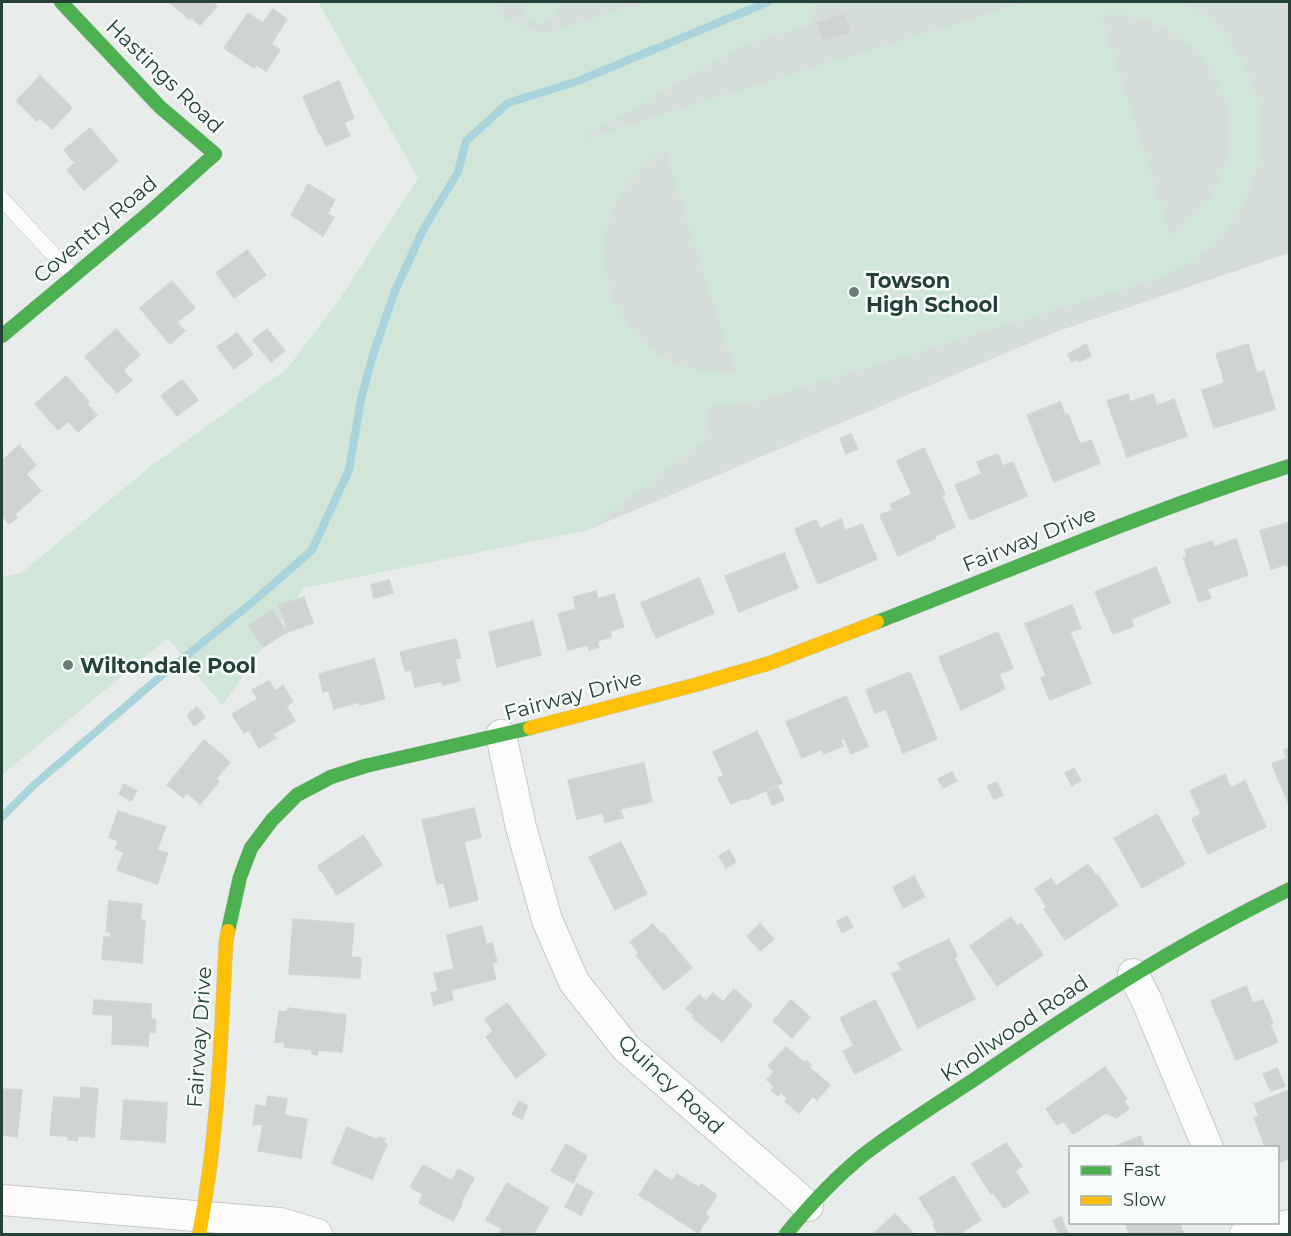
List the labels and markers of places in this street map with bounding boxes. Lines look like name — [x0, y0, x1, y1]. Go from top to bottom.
place label: Towson High School — [866, 268, 999, 317]
marker: Towson High School — [847, 285, 861, 299]
place label: Wiltondale Pool — [80, 653, 256, 678]
marker: Wiltondale Pool — [61, 658, 75, 672]

